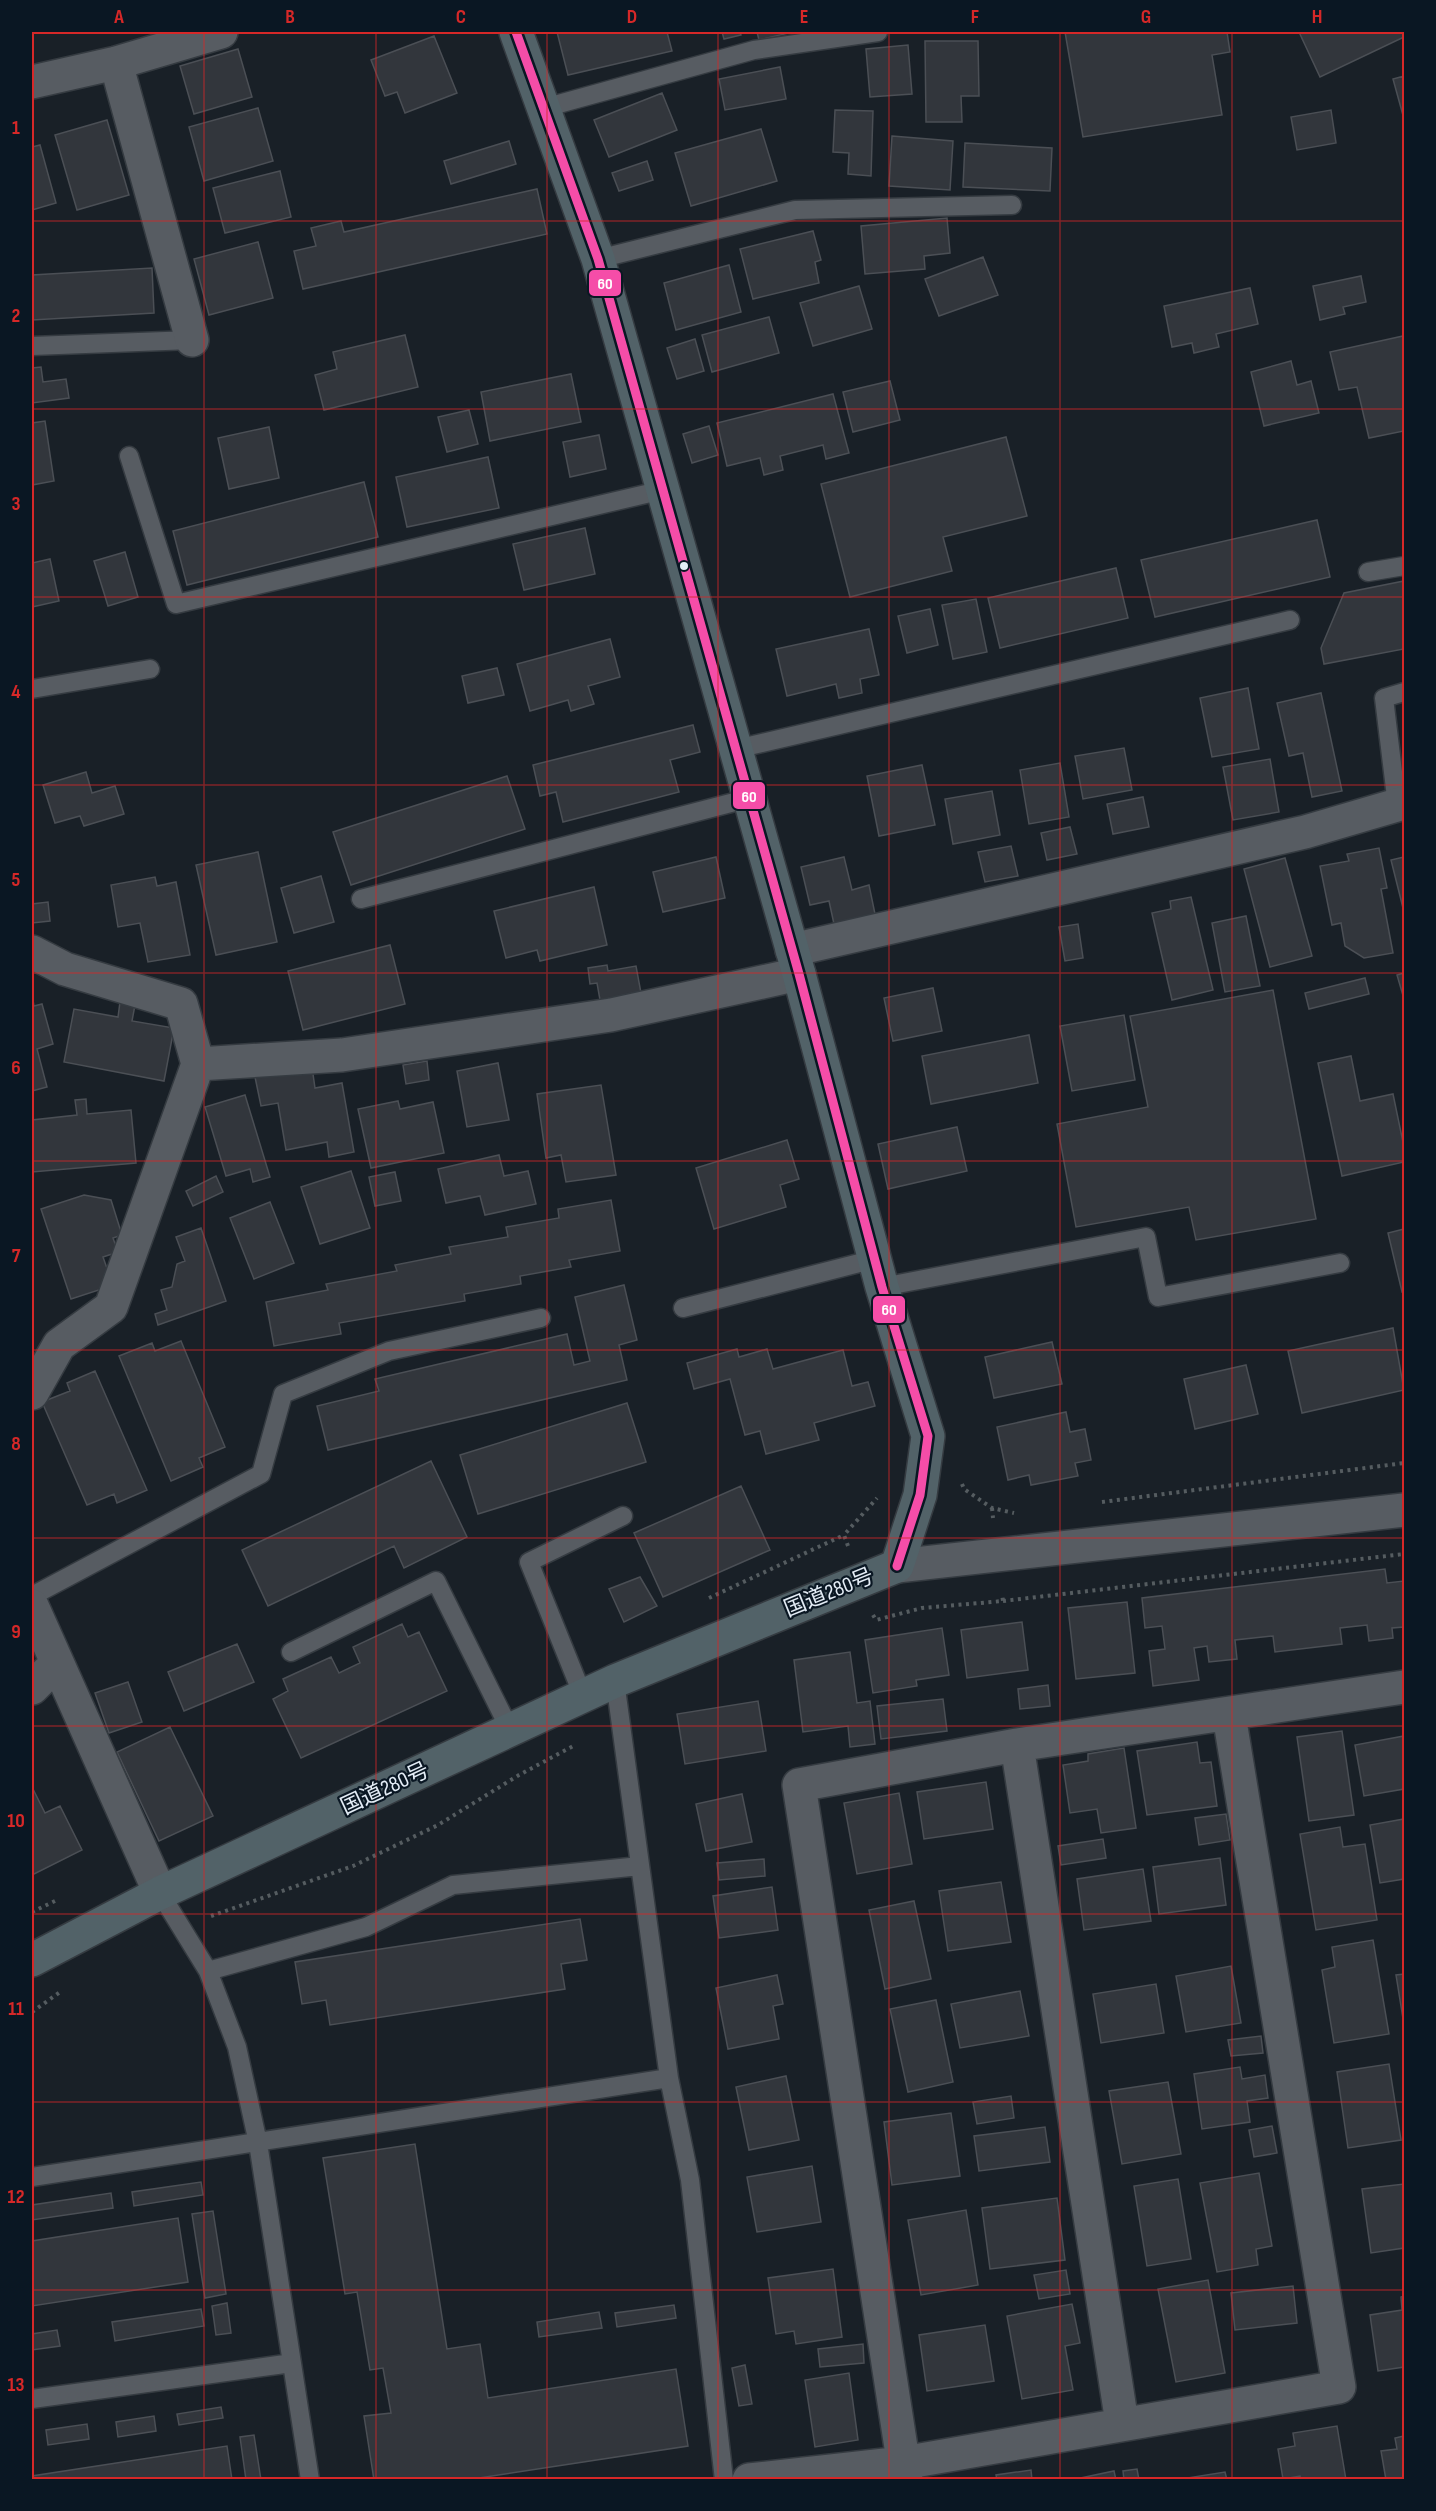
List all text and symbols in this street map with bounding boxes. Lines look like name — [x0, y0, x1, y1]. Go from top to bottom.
text: A — [113, 5, 124, 29]
text: B — [285, 5, 295, 29]
text: C — [456, 5, 466, 29]
text: D — [627, 5, 637, 29]
text: E — [800, 5, 808, 29]
text: F — [971, 5, 979, 29]
text: G — [1141, 5, 1151, 29]
text: H — [1312, 5, 1322, 29]
text: 1 — [12, 116, 20, 140]
line badge: 60 — [588, 269, 622, 297]
text: 60 — [597, 275, 613, 294]
text: 2 — [12, 304, 20, 328]
text: 3 — [12, 492, 21, 516]
unlabelled marker — [678, 560, 690, 572]
text: 4 — [11, 680, 21, 704]
line badge: 60 — [732, 781, 766, 810]
text: 60 — [741, 788, 757, 807]
text: 5 — [12, 868, 21, 892]
text: 6 — [11, 1056, 21, 1080]
text: 7 — [12, 1244, 21, 1268]
line badge: 60 — [872, 1295, 906, 1324]
text: 60 — [881, 1301, 897, 1320]
text: 8 — [11, 1432, 21, 1456]
street label: 国道280号 — [780, 1563, 878, 1623]
text: 9 — [11, 1620, 21, 1644]
street label: 国道280号 — [336, 1757, 434, 1821]
text: 10 — [7, 1809, 25, 1833]
text: 11 — [8, 1997, 24, 2021]
text: 12 — [8, 2185, 24, 2209]
text: 13 — [8, 2373, 24, 2397]

